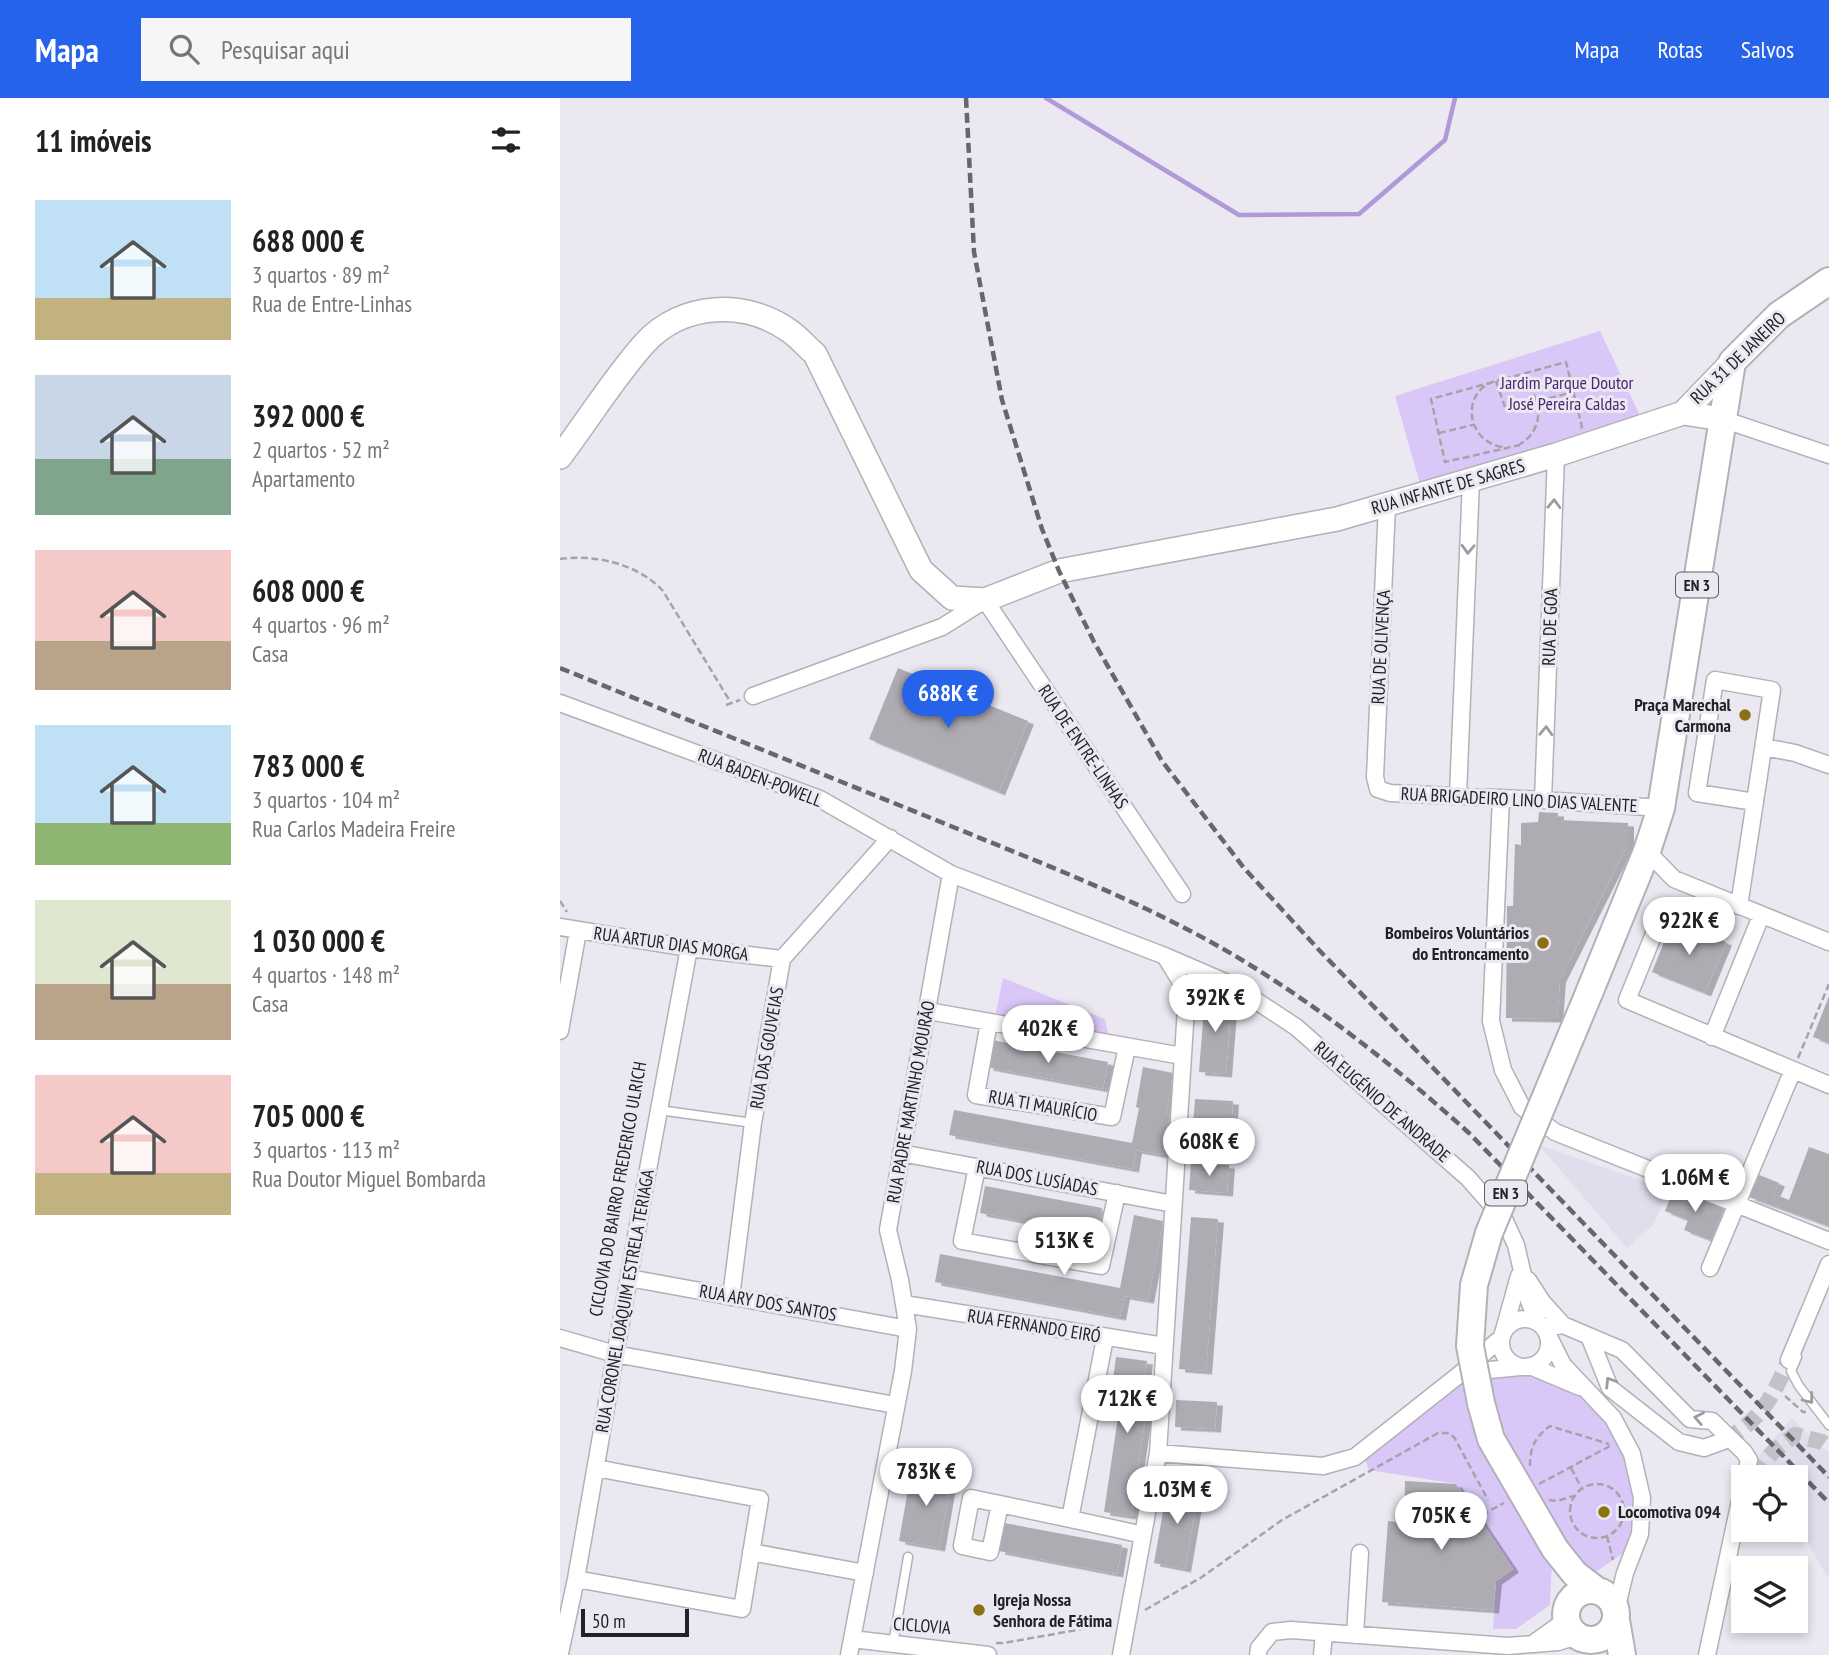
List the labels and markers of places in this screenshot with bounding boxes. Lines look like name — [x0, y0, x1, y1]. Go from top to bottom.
pin: 688K € — [891, 670, 1005, 730]
place label: Praça Marechal Carmona — [1634, 693, 1732, 737]
marker: Praça Marechal Carmona — [1737, 707, 1753, 723]
pin: 922K € — [1632, 898, 1746, 957]
place label: Bombeiros Voluntários do Entroncamento — [1385, 921, 1529, 965]
marker: Bombeiros Voluntários do Entroncamento — [1535, 935, 1551, 951]
pin: 392K € — [1158, 974, 1272, 1034]
pin: 402K € — [991, 1006, 1105, 1065]
pin: 608K € — [1152, 1118, 1266, 1178]
pin: 1.06M € — [1630, 1154, 1760, 1214]
pin: 513K € — [1007, 1218, 1121, 1277]
pin: 712K € — [1070, 1376, 1184, 1435]
pin: 783K € — [869, 1448, 983, 1508]
pin: 1.03M € — [1112, 1466, 1242, 1526]
pin: 705K € — [1384, 1492, 1498, 1552]
place label: Locomotiva 094 — [1618, 1500, 1721, 1523]
marker: Locomotiva 094 — [1596, 1504, 1612, 1520]
place label: Igreja Nossa Senhora de Fátima — [993, 1588, 1112, 1632]
marker: Igreja Nossa Senhora de Fátima — [971, 1602, 987, 1618]

